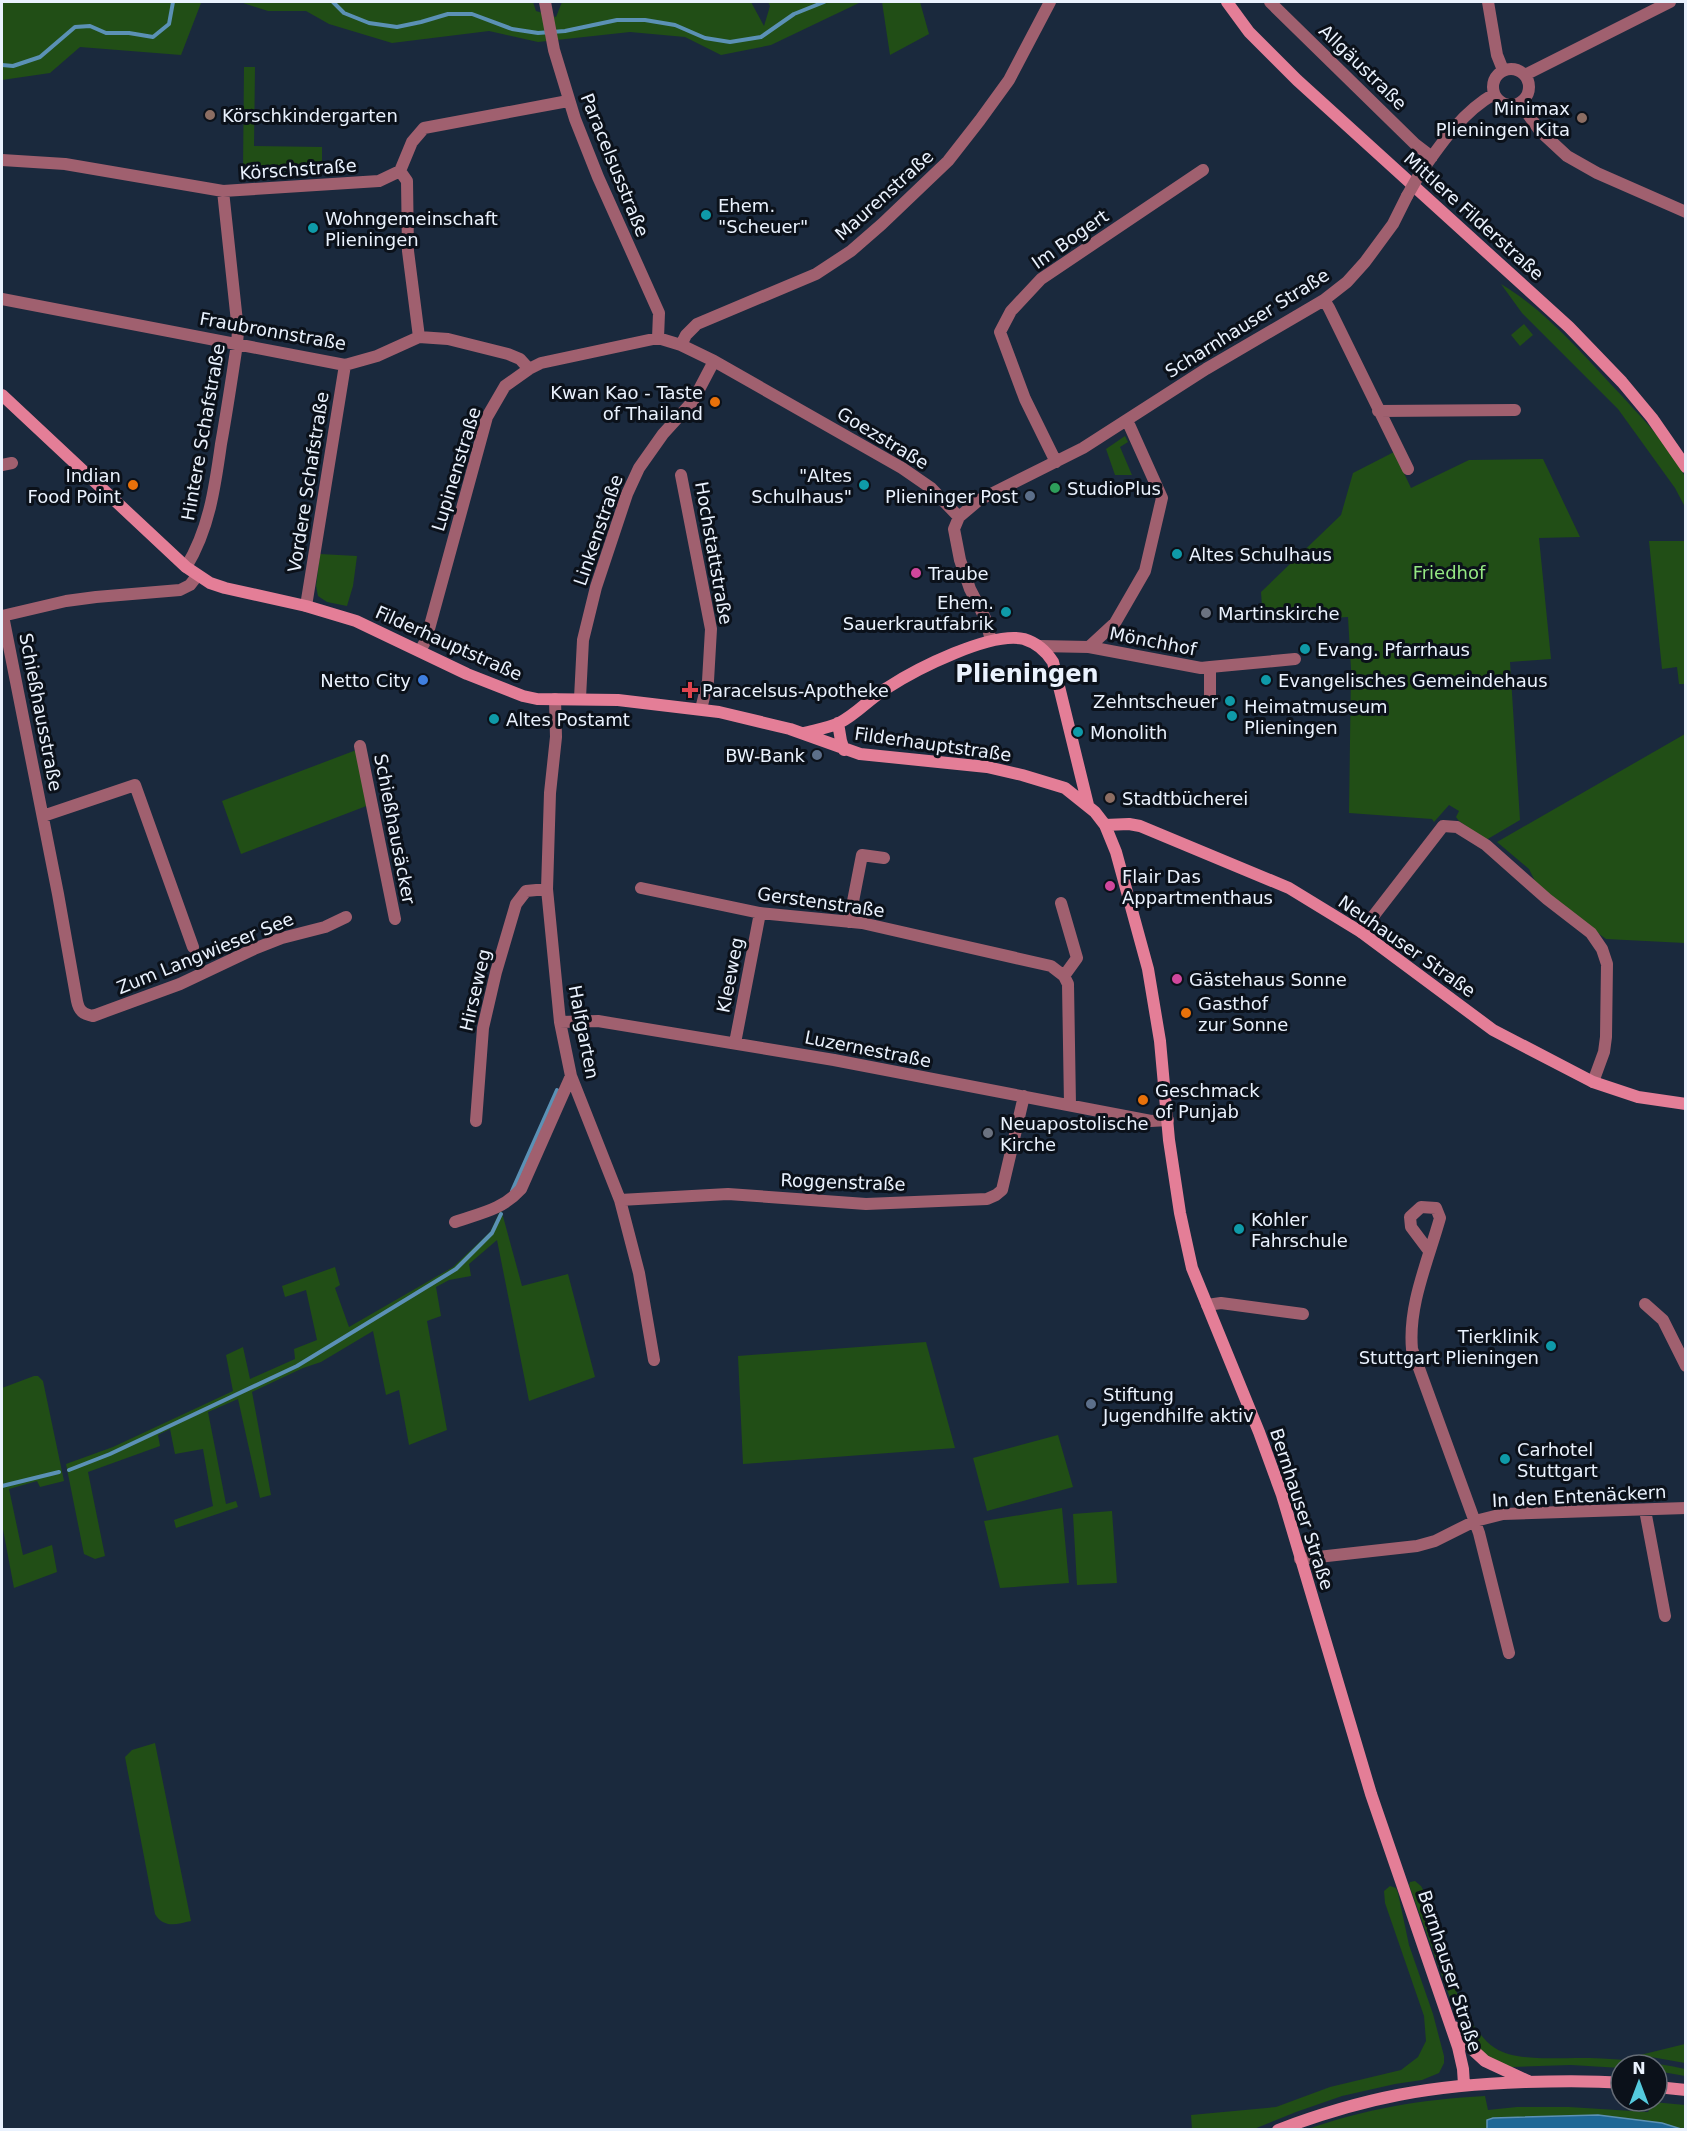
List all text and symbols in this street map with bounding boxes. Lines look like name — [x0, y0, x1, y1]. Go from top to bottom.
street label: Allgäustraße — [1315, 20, 1411, 114]
street label: Paracelsusstraße — [577, 90, 653, 240]
place label: Minimax Plieningen Kita — [1436, 98, 1570, 140]
place label: Körschkindergarten — [222, 105, 398, 126]
marker: Körschkindergarten — [203, 108, 217, 122]
marker: Minimax Plieningen Kita — [1575, 111, 1589, 125]
street label: Maurenstraße — [831, 145, 937, 245]
street label: Mittlere Filderstraße — [1400, 148, 1548, 284]
street label: Körschstraße — [239, 154, 357, 184]
place label: Ehem. "Scheuer" — [718, 195, 808, 237]
street label: Im Bogert — [1028, 205, 1112, 273]
place label: Wohngemeinschaft Plieningen — [325, 208, 498, 250]
marker: Ehem. "Scheuer" — [699, 208, 713, 222]
marker: Wohngemeinschaft Plieningen — [306, 221, 320, 235]
street label: Scharnhauser Straße — [1161, 264, 1333, 382]
street label: Fraubronnstraße — [198, 308, 348, 354]
street label: Hintere Schafstraße — [177, 342, 229, 522]
place label: Kwan Kao - Taste of Thailand — [550, 382, 703, 424]
street label: Vordere Schafstraße — [283, 390, 333, 574]
marker: Kwan Kao - Taste of Thailand — [708, 395, 722, 409]
street label: Goezstraße — [834, 403, 932, 473]
street label: Lupinenstraße — [427, 404, 485, 534]
place label: Indian Food Point — [27, 465, 121, 507]
place label: "Altes Schulhaus" — [751, 465, 852, 507]
street label: Linkenstraße — [569, 472, 627, 588]
marker: Indian Food Point — [126, 478, 140, 492]
marker: "Altes Schulhaus" — [857, 478, 871, 492]
place label: StudioPlus — [1067, 478, 1161, 499]
street label: Hochstattstraße — [691, 480, 737, 626]
marker: StudioPlus — [1048, 481, 1062, 495]
place label: Plieninger Post — [885, 486, 1018, 507]
marker: Plieninger Post — [1023, 489, 1037, 503]
place label: Altes Schulhaus — [1189, 544, 1332, 565]
marker: Altes Schulhaus — [1170, 547, 1184, 561]
park label: Friedhof — [1413, 562, 1486, 583]
place label: Traube — [927, 563, 989, 584]
marker: Traube — [909, 566, 923, 580]
place label: Ehem. Sauerkrautfabrik — [843, 592, 995, 634]
street label: Filderhauptstraße — [372, 601, 526, 685]
place label: Martinskirche — [1218, 603, 1340, 624]
marker: Ehem. Sauerkrautfabrik — [999, 605, 1013, 619]
marker: Martinskirche — [1199, 606, 1213, 620]
street label: Mönchhof — [1108, 622, 1199, 660]
street label: Schießhausstraße — [15, 631, 67, 793]
place label: Evang. Pfarrhaus — [1317, 639, 1470, 660]
marker: Evang. Pfarrhaus — [1298, 642, 1312, 656]
district label: Plieningen — [955, 660, 1099, 688]
place label: Netto City — [320, 670, 411, 691]
place label: Evangelisches Gemeindehaus — [1278, 670, 1548, 691]
marker: Netto City — [416, 673, 430, 687]
marker: Evangelisches Gemeindehaus — [1259, 673, 1273, 687]
place label: Paracelsus-Apotheke — [702, 680, 889, 701]
marker: Paracelsus-Apotheke — [683, 683, 697, 697]
place label: Zehntscheuer — [1093, 691, 1219, 712]
marker: Zehntscheuer — [1223, 694, 1237, 708]
place label: Heimatmuseum Plieningen — [1244, 696, 1388, 738]
place label: Altes Postamt — [506, 709, 630, 730]
marker: Heimatmuseum Plieningen — [1225, 709, 1239, 723]
marker: Altes Postamt — [487, 712, 501, 726]
place label: Monolith — [1090, 722, 1167, 743]
street label: Filderhauptstraße — [853, 723, 1013, 765]
marker: Monolith — [1071, 725, 1085, 739]
place label: BW-Bank — [725, 745, 806, 766]
marker: BW-Bank — [810, 748, 824, 762]
street label: Schießhausäcker — [370, 752, 420, 906]
place label: Stadtbücherei — [1122, 788, 1248, 809]
marker: Stadtbücherei — [1103, 791, 1117, 805]
place label: Flair Das Appartmenthaus — [1122, 866, 1273, 908]
marker: Flair Das Appartmenthaus — [1103, 879, 1117, 893]
street label: Gerstenstraße — [756, 883, 886, 921]
street label: Neuhauser Straße — [1334, 891, 1480, 1001]
street label: Zum Langwieser See — [114, 908, 296, 998]
street label: Kleeweg — [712, 936, 748, 1014]
street label: Hirseweg — [455, 947, 495, 1033]
place label: Gästehaus Sonne — [1189, 969, 1347, 990]
marker: Gästehaus Sonne — [1170, 972, 1184, 986]
street label: Halfgarten — [565, 983, 603, 1081]
place label: Gasthof zur Sonne — [1198, 993, 1288, 1035]
marker: Gasthof zur Sonne — [1179, 1006, 1193, 1020]
street label: Luzernestraße — [803, 1026, 933, 1072]
place label: Geschmack of Punjab — [1155, 1080, 1260, 1122]
marker: Geschmack of Punjab — [1136, 1093, 1150, 1107]
place label: Neuapostolische Kirche — [1000, 1113, 1149, 1155]
marker: Neuapostolische Kirche — [981, 1126, 995, 1140]
street label: Roggenstraße — [780, 1169, 906, 1195]
place label: Kohler Fahrschule — [1251, 1209, 1348, 1251]
marker: Kohler Fahrschule — [1232, 1222, 1246, 1236]
place label: Tierklinik Stuttgart Plieningen — [1359, 1326, 1540, 1368]
marker: Tierklinik Stuttgart Plieningen — [1544, 1339, 1558, 1353]
place label: Stiftung Jugendhilfe aktiv — [1102, 1384, 1254, 1426]
marker: Stiftung Jugendhilfe aktiv — [1084, 1397, 1098, 1411]
street label: Bernhauser Straße — [1266, 1426, 1338, 1592]
place label: Carhotel Stuttgart — [1517, 1439, 1598, 1481]
marker: Carhotel Stuttgart — [1498, 1452, 1512, 1466]
street label: In den Entenäckern — [1491, 1481, 1667, 1511]
street label: Bernhauser Straße — [1414, 1888, 1486, 2054]
north arrow — [1609, 2053, 1669, 2113]
text: N — [1632, 2059, 1646, 2078]

